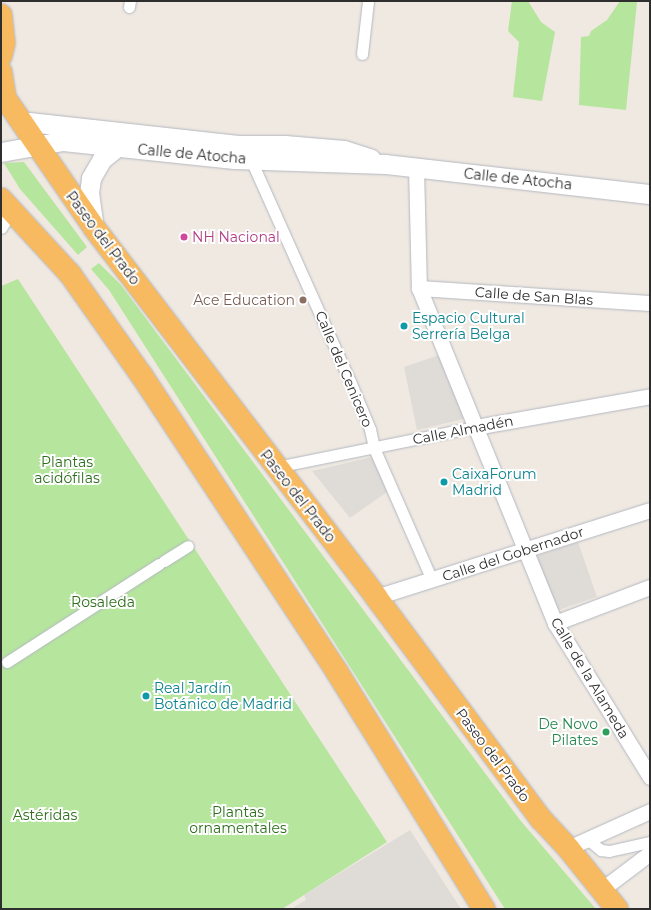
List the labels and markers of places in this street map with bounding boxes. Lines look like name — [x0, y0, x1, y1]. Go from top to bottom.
place label: NH Nacional — [192, 229, 280, 245]
marker: NH Nacional — [179, 232, 189, 242]
place label: Ace Education — [193, 292, 295, 308]
marker: Ace Education — [298, 295, 308, 305]
place label: Espacio Cultural Serrería Belga — [412, 310, 525, 342]
marker: Espacio Cultural Serrería Belga — [399, 321, 409, 331]
place label: CaixaForum Madrid — [452, 466, 537, 498]
marker: CaixaForum Madrid — [439, 477, 449, 487]
place label: Real Jardín Botánico de Madrid — [154, 680, 292, 712]
marker: Real Jardín Botánico de Madrid — [141, 691, 151, 701]
place label: De Novo Pilates — [538, 716, 598, 748]
marker: De Novo Pilates — [601, 727, 611, 737]

